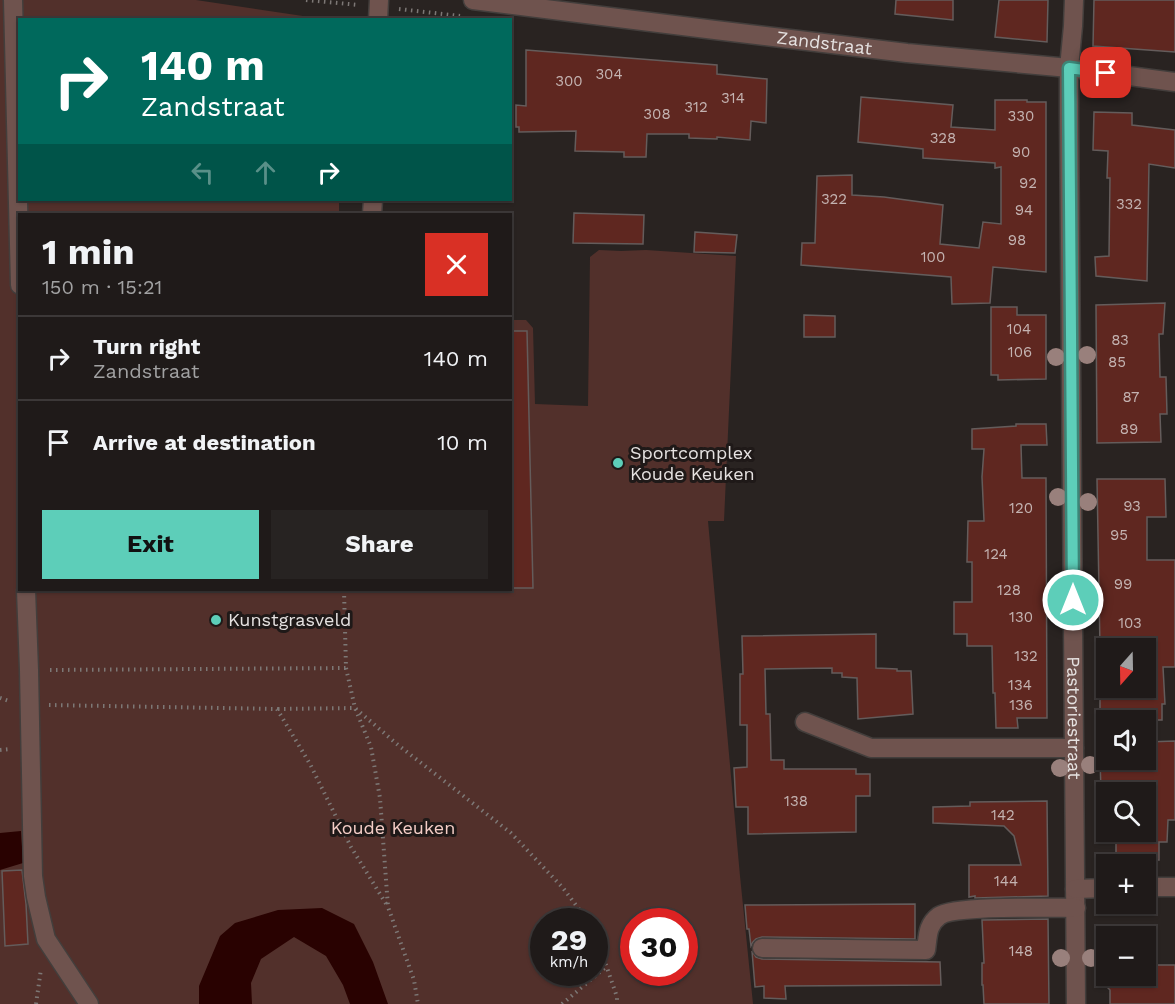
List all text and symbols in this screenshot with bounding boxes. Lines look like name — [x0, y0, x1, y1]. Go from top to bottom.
street label: Zandstraat — [776, 26, 874, 59]
text: 140 m — [141, 41, 265, 90]
icon: right — [42, 42, 120, 120]
pin — [1080, 47, 1131, 98]
icon: arrive — [1089, 56, 1122, 89]
house number: 304 — [595, 65, 623, 83]
house number: 300 — [555, 72, 583, 90]
house number: 314 — [721, 89, 745, 107]
text: Zandstraat — [141, 91, 284, 123]
house number: 312 — [684, 98, 708, 116]
house number: 308 — [643, 105, 671, 123]
house number: 330 — [1008, 107, 1034, 125]
house number: 328 — [930, 129, 956, 147]
house number: 90 — [1012, 143, 1030, 161]
icon: left — [186, 156, 219, 189]
icon: ahead — [249, 156, 282, 189]
icon: right — [312, 156, 345, 189]
house number: 92 — [1019, 174, 1037, 192]
house number: 322 — [821, 190, 847, 208]
house number: 332 — [1116, 195, 1142, 213]
house number: 94 — [1015, 201, 1033, 219]
text: 1 min — [42, 231, 134, 273]
house number: 98 — [1008, 231, 1026, 249]
button: close — [425, 233, 488, 296]
house number: 100 — [921, 248, 945, 266]
text: 150 m · 15:21 — [42, 275, 162, 299]
house number: 104 — [1007, 320, 1031, 338]
house number: 83 — [1111, 331, 1129, 349]
text: Turn right — [93, 334, 200, 359]
icon: right — [42, 342, 75, 375]
house number: 106 — [1008, 343, 1032, 361]
text: 140 m — [424, 346, 488, 371]
house number: 85 — [1108, 353, 1126, 371]
text: Zandstraat — [93, 359, 199, 383]
house number: 87 — [1122, 388, 1140, 406]
house number: 89 — [1120, 420, 1138, 438]
icon: arrive — [42, 426, 75, 459]
text: Arrive at destination — [93, 430, 316, 455]
text: 10 m — [437, 430, 488, 455]
place label: Sportcomplex Koude Keuken — [630, 442, 755, 484]
marker: Sportcomplex Koude Keuken — [611, 456, 625, 470]
house number: 93 — [1123, 497, 1141, 515]
house number: 120 — [1009, 499, 1033, 517]
button: Exit — [42, 510, 259, 579]
button: Share — [271, 510, 488, 579]
house number: 95 — [1110, 526, 1128, 544]
house number: 124 — [984, 545, 1008, 563]
position arrow — [1041, 568, 1105, 632]
house number: 99 — [1114, 575, 1132, 593]
house number: 128 — [997, 581, 1021, 599]
house number: 130 — [1009, 608, 1033, 626]
place label: Kunstgrasveld — [228, 609, 351, 630]
marker: Kunstgrasveld — [209, 613, 223, 627]
house number: 103 — [1118, 614, 1142, 632]
north arrow — [1096, 638, 1156, 698]
map controls — [1096, 638, 1156, 986]
house number: 132 — [1014, 647, 1038, 665]
street label: Pastoriestraat — [1063, 656, 1085, 780]
house number: 134 — [1008, 676, 1032, 694]
house number: 136 — [1009, 696, 1033, 714]
button: sound — [1096, 710, 1156, 770]
button: search — [1096, 782, 1156, 842]
house number: 138 — [784, 792, 808, 810]
house number: 142 — [991, 806, 1015, 824]
park label: Koude Keuken — [331, 817, 455, 838]
button: + — [1096, 854, 1156, 914]
house number: 144 — [994, 872, 1018, 890]
speed limit sign: 30 — [620, 908, 698, 986]
text: 29 — [551, 922, 587, 957]
button: − — [1096, 926, 1156, 986]
house number: 148 — [1009, 942, 1033, 960]
text: km/h — [550, 953, 588, 971]

